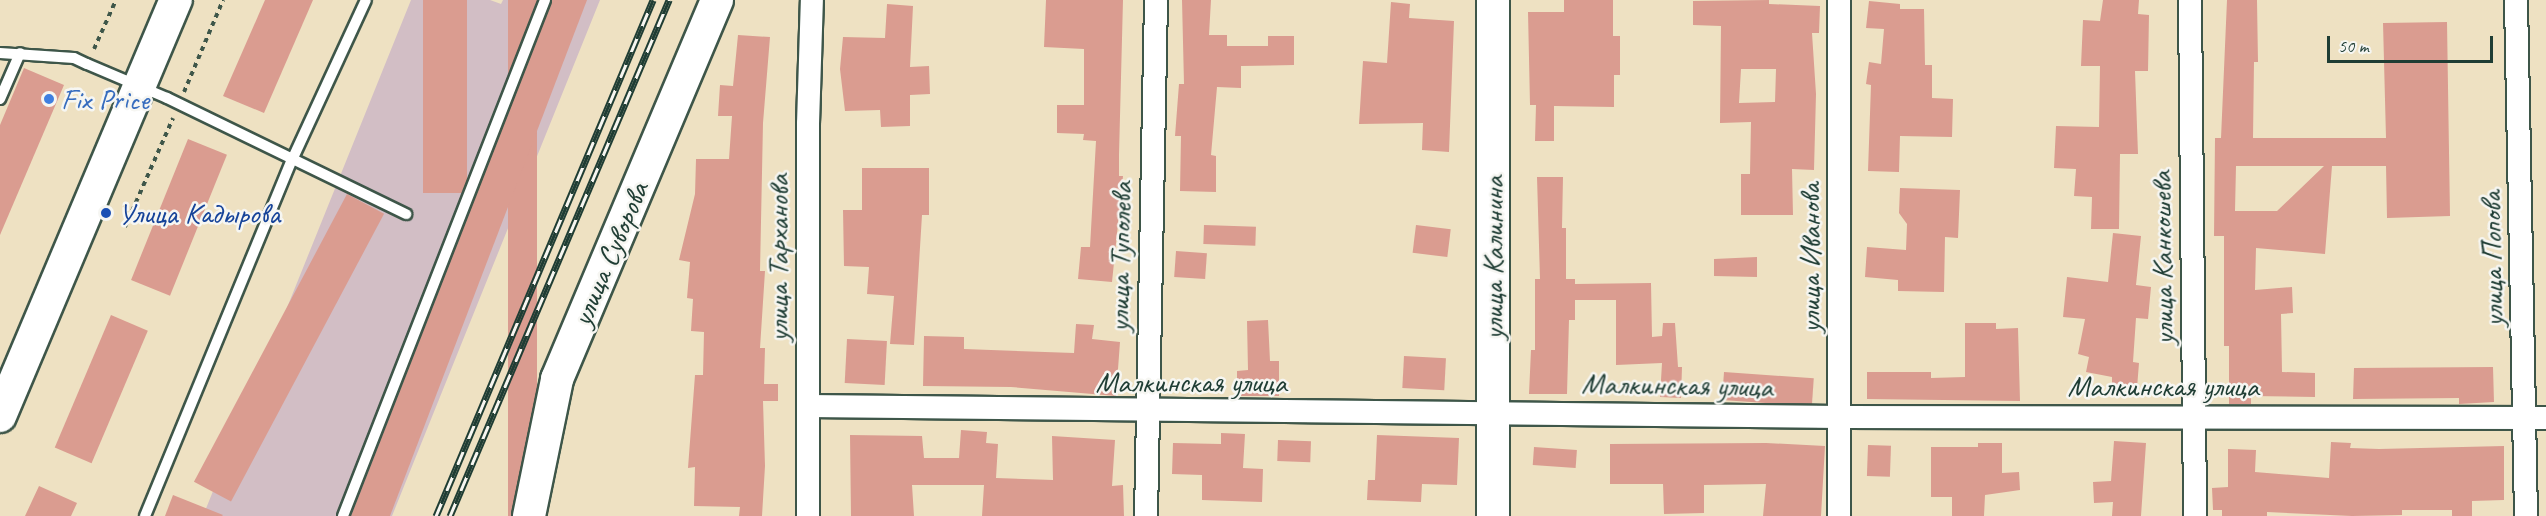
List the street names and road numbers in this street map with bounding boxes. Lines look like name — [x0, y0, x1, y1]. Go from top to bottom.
street label: улица Канкошева — [2142, 171, 2182, 345]
street label: улица Тарханова — [760, 174, 796, 342]
street label: улица Суворова — [563, 176, 657, 332]
street label: улица Калинина — [1475, 176, 1511, 340]
street label: улица Туполева — [1101, 182, 1139, 332]
street label: улица Иванова — [1792, 183, 1828, 333]
street label: улица Попова — [2473, 191, 2511, 327]
street label: Малкинская улица — [1095, 364, 1287, 400]
street label: Малкинская улица — [1580, 365, 1774, 405]
street label: Малкинская улица — [2067, 368, 2259, 404]

